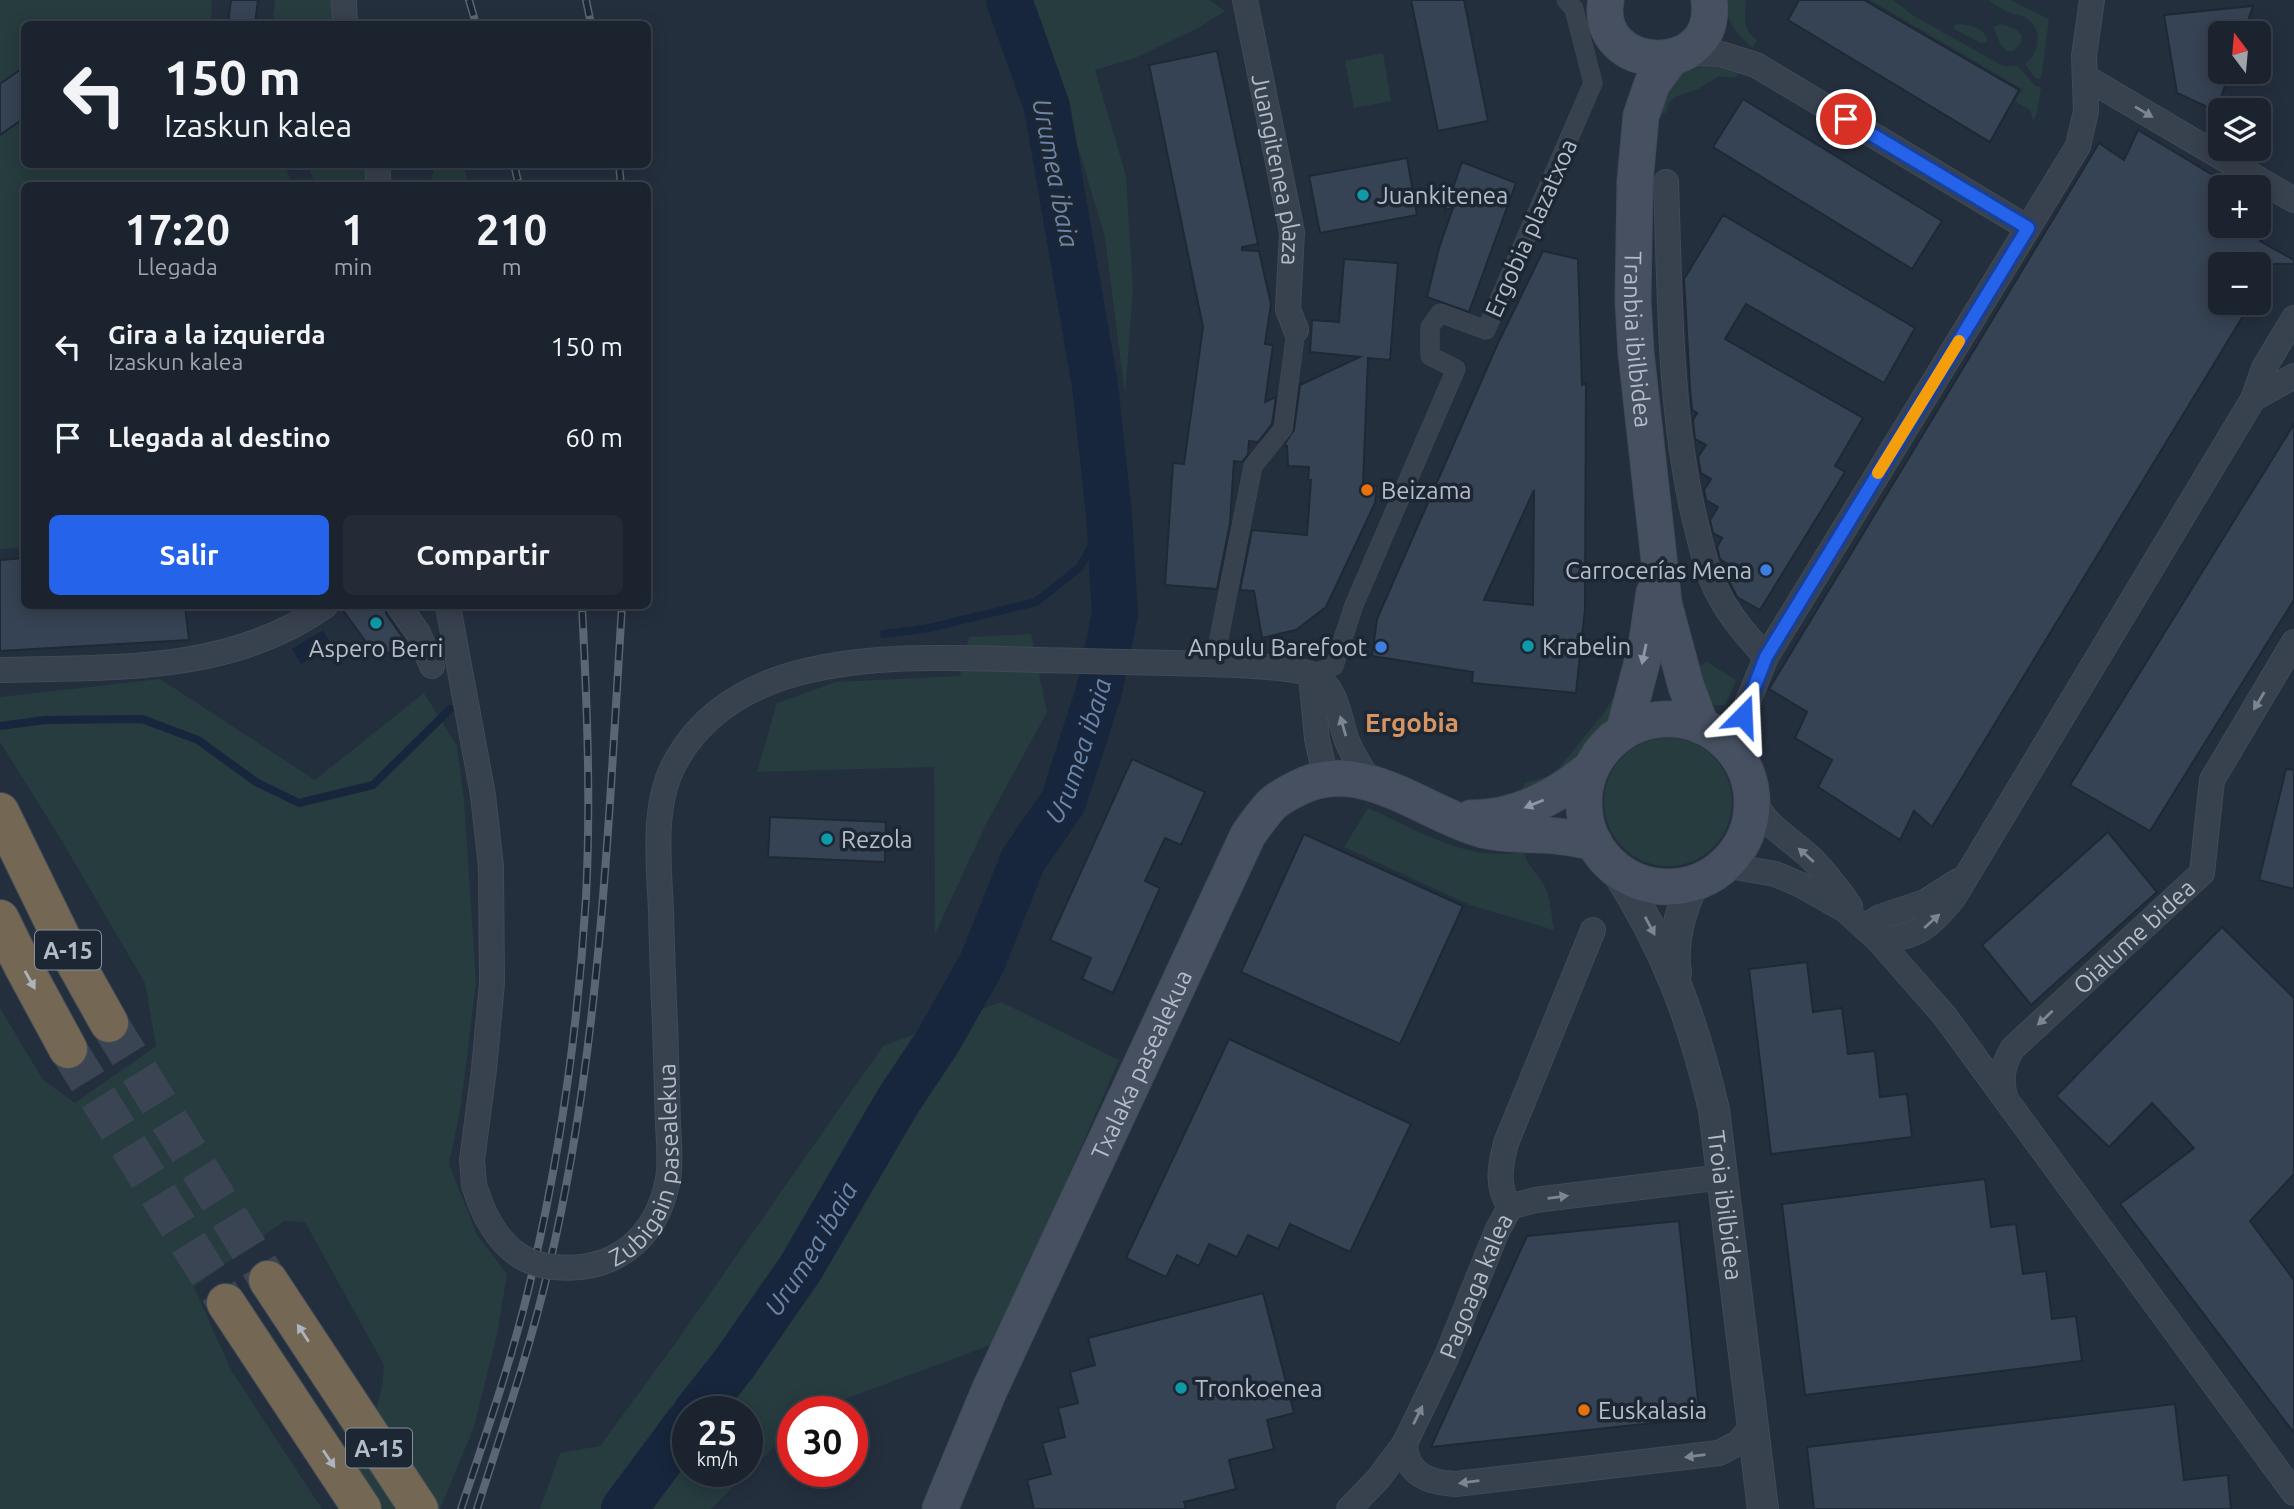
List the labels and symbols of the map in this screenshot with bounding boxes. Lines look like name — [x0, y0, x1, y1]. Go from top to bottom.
north arrow — [2208, 21, 2272, 84]
street label: Juangitenea plaza — [1247, 71, 1306, 266]
pin — [1816, 89, 1876, 149]
water label: Urumea ibaia — [1027, 96, 1085, 250]
one-way arrow — [2134, 105, 2153, 118]
street label: Ergobia plazatxoa — [1480, 135, 1582, 321]
place label: Juankitenea — [1377, 182, 1508, 209]
marker: Juankitenea — [1355, 187, 1371, 203]
street label: Tranbia ibilbidea — [1619, 251, 1658, 429]
place label: Beizama — [1381, 477, 1472, 504]
marker: Beizama — [1359, 482, 1375, 498]
place label: Carrocerías Mena — [1565, 557, 1752, 584]
marker: Carrocerías Mena — [1758, 562, 1774, 578]
marker: Aspero Berri — [368, 615, 384, 631]
place label: Krabelin — [1542, 633, 1631, 660]
place label: Anpulu Barefoot — [1188, 634, 1368, 661]
place label: Aspero Berri — [309, 635, 443, 662]
marker: Krabelin — [1520, 638, 1536, 654]
marker: Anpulu Barefoot — [1373, 639, 1389, 655]
one-way arrow — [1639, 643, 1650, 665]
water label: Urumea ibaia — [1039, 676, 1116, 828]
position arrow — [1706, 679, 1780, 753]
one-way arrow — [2253, 692, 2265, 711]
district label: Ergobia — [1365, 708, 1459, 737]
one-way arrow — [1337, 715, 1347, 736]
one-way arrow — [1524, 799, 1545, 810]
place label: Rezola — [841, 826, 913, 853]
marker: Rezola — [819, 831, 835, 847]
one-way arrow — [1798, 847, 1815, 863]
street label: Oialume bidea — [2067, 873, 2200, 999]
one-way arrow — [1923, 913, 1941, 929]
one-way arrow — [1644, 916, 1656, 936]
road number: A-15 — [35, 931, 101, 970]
street label: Txalaka pasealekua — [1085, 965, 1197, 1164]
one-way arrow — [24, 971, 36, 991]
one-way arrow — [2036, 1010, 2054, 1026]
street label: Zubigain pasealekua — [604, 1063, 683, 1271]
street label: Troia ibilbidea — [1703, 1129, 1748, 1282]
water label: Urumea ibaia — [758, 1176, 862, 1320]
one-way arrow — [1547, 1192, 1569, 1203]
street label: Pagoaga kalea — [1434, 1208, 1518, 1363]
one-way arrow — [297, 1324, 310, 1343]
place label: Tronkoenea — [1195, 1375, 1323, 1402]
marker: Tronkoenea — [1173, 1380, 1189, 1396]
speed limit sign: 30 — [777, 1396, 868, 1487]
place label: Euskalasia — [1598, 1397, 1707, 1424]
marker: Euskalasia — [1576, 1402, 1592, 1418]
one-way arrow — [1413, 1405, 1424, 1425]
road number: A-15 — [346, 1428, 412, 1468]
one-way arrow — [323, 1450, 336, 1469]
one-way arrow — [1684, 1451, 1706, 1462]
one-way arrow — [1458, 1477, 1480, 1488]

